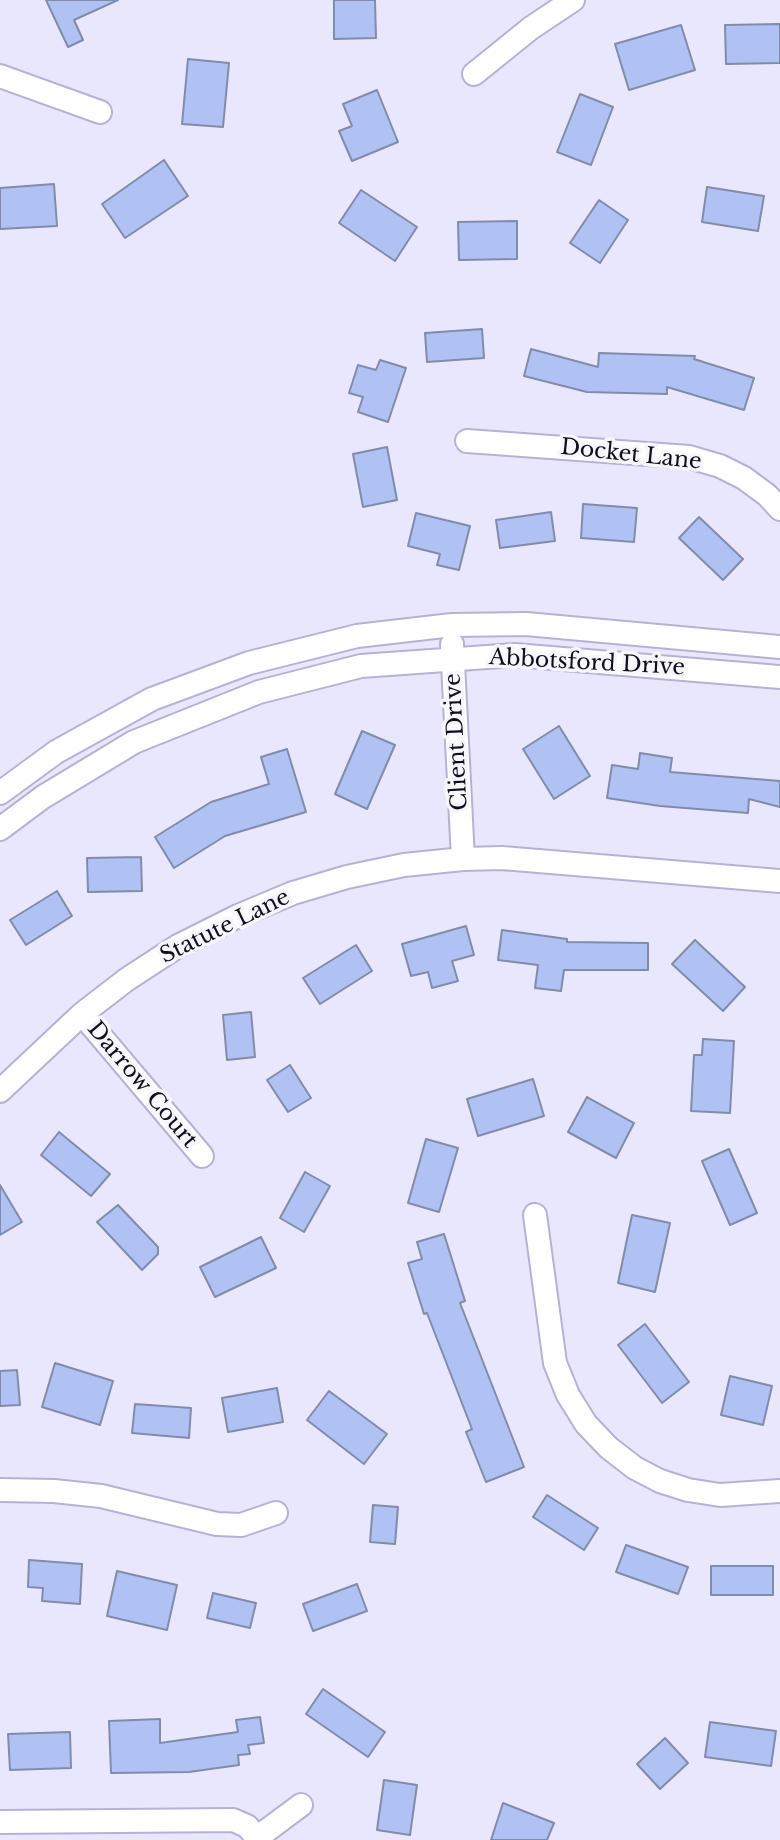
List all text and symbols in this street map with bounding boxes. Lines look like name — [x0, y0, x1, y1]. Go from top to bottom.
street label: Docket Lane — [559, 434, 703, 476]
street label: Abbotsford Drive — [488, 645, 686, 681]
street label: Client Drive — [440, 673, 474, 811]
street label: Statute Lane — [156, 884, 294, 970]
street label: Darrow Court — [81, 1016, 203, 1154]

